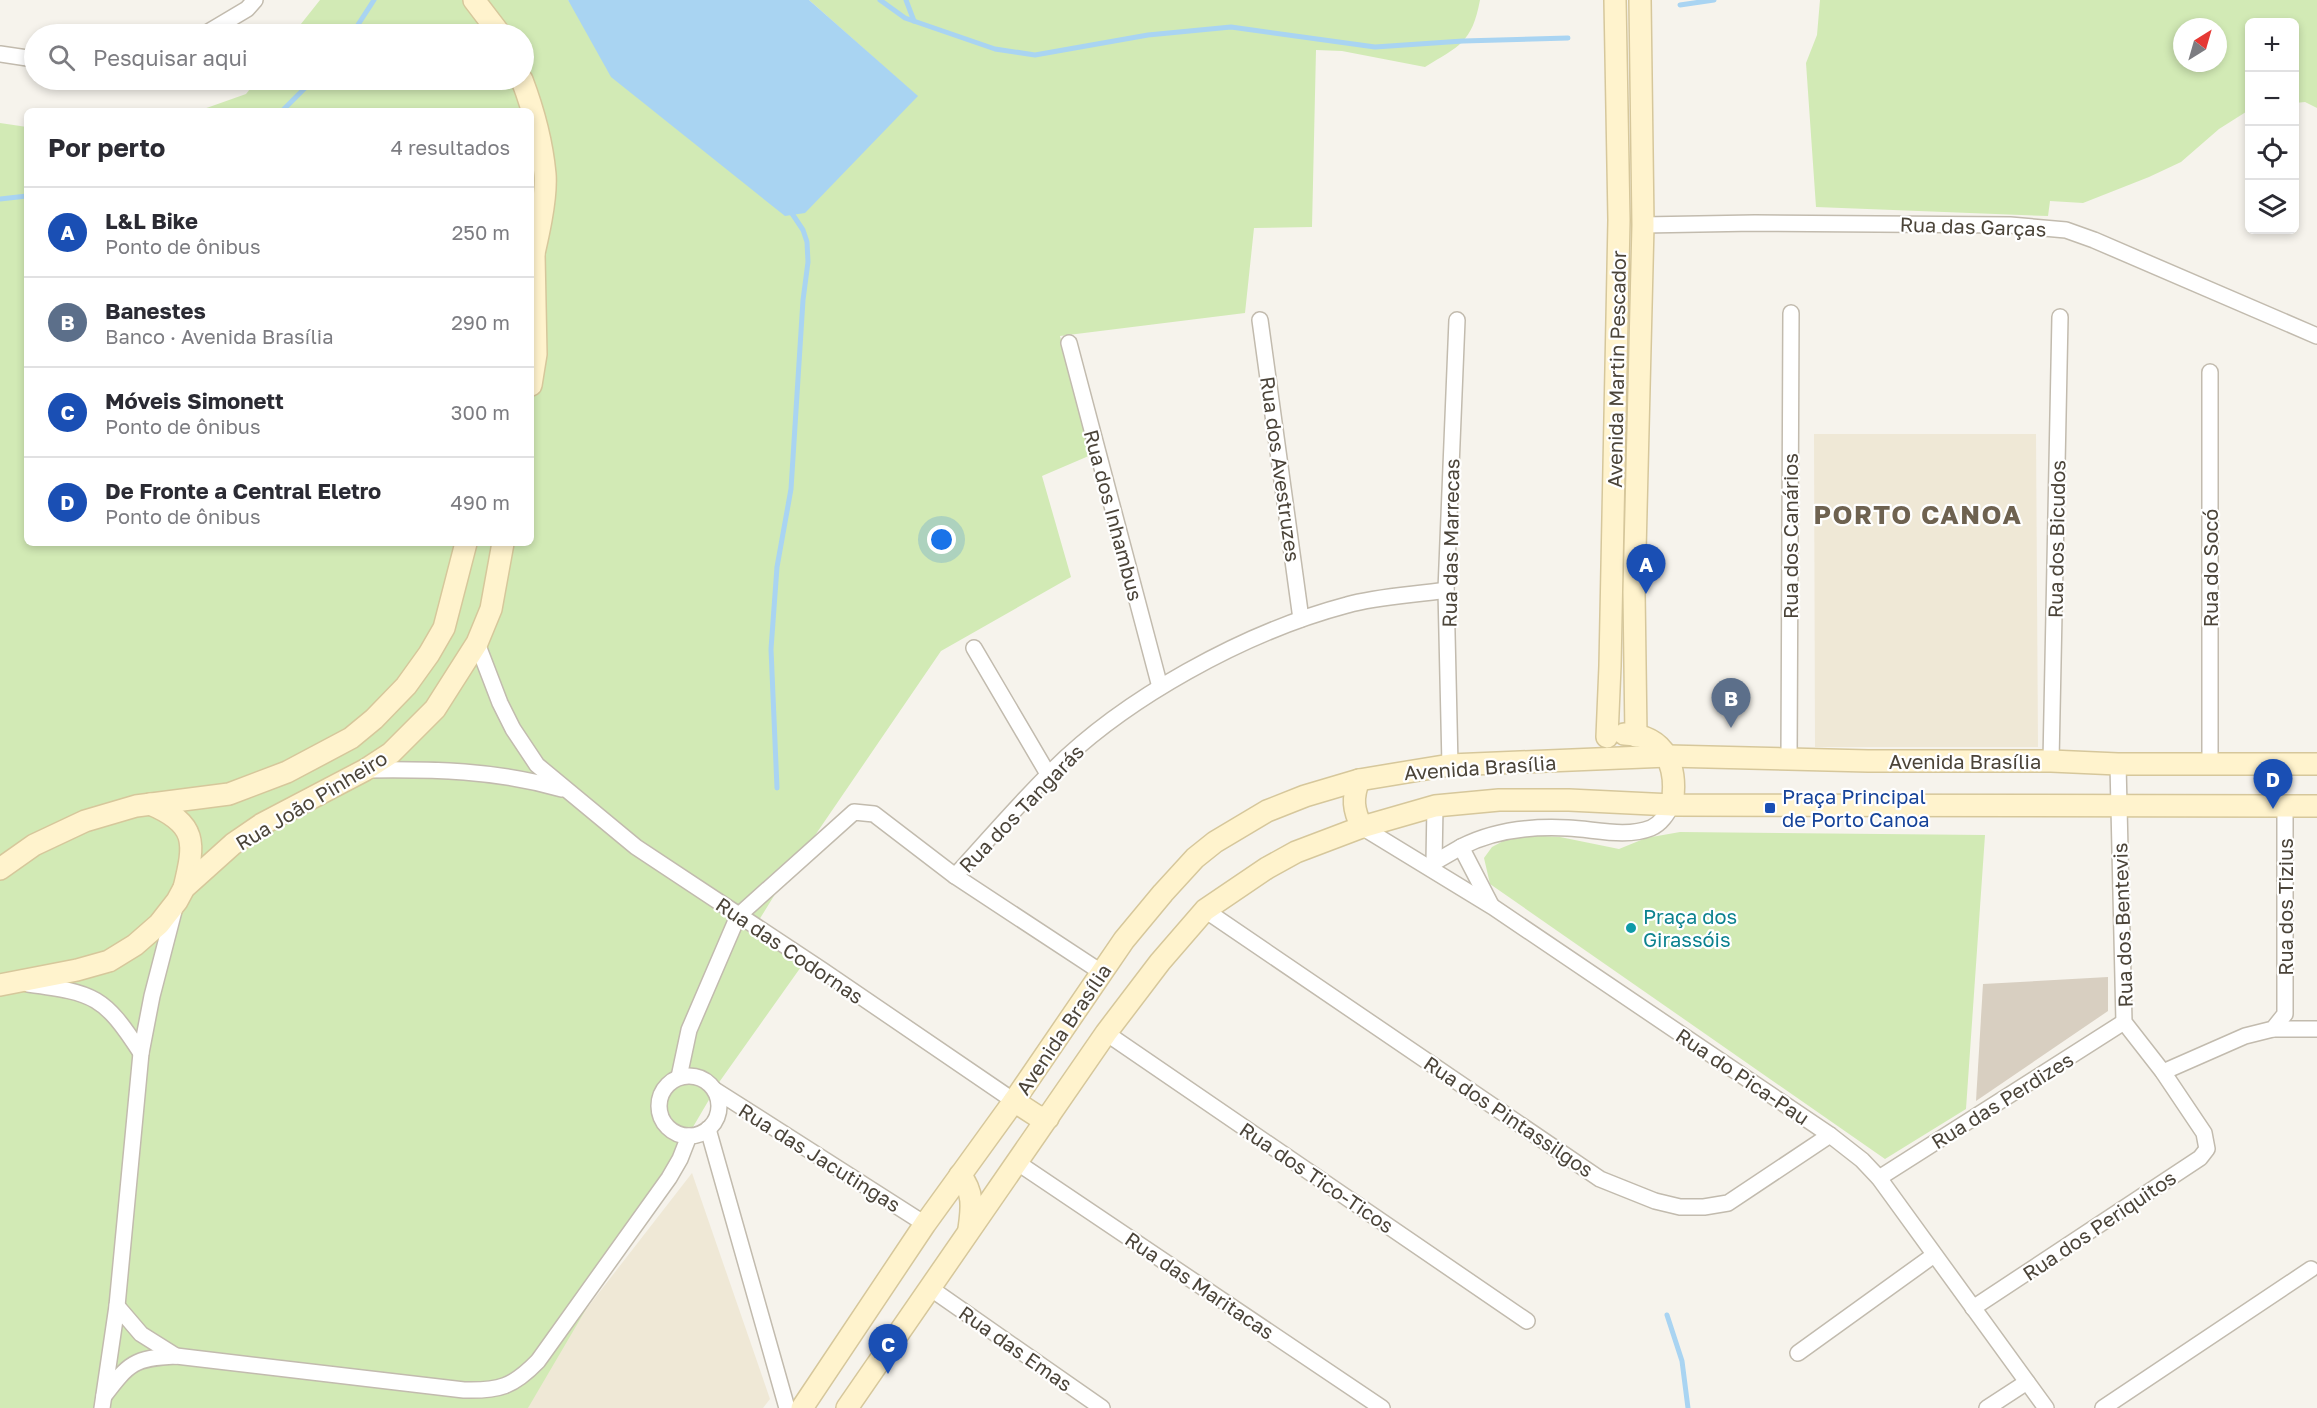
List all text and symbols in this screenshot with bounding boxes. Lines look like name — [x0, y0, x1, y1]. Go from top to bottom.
north arrow — [2173, 18, 2227, 72]
map controls — [2245, 18, 2299, 234]
button: + — [2245, 18, 2299, 72]
search box — [24, 24, 534, 90]
icon: search — [45, 41, 78, 74]
text: Pesquisar aqui — [93, 44, 248, 71]
button: − — [2245, 72, 2299, 126]
button: locate — [2245, 126, 2299, 180]
text: Por perto — [48, 132, 165, 163]
text: 4 resultados — [391, 135, 510, 159]
button: layers — [2245, 180, 2299, 234]
text: L&L Bike — [105, 207, 198, 234]
street label: Rua das Garças — [1899, 211, 2047, 241]
text: A — [60, 220, 75, 244]
text: 250 m — [452, 220, 510, 244]
text: Ponto de ônibus — [105, 234, 261, 258]
street label: Avenida Martin Pescador — [1602, 250, 1630, 488]
text: Banestes — [105, 297, 206, 324]
text: B — [60, 310, 75, 334]
text: 290 m — [451, 310, 510, 334]
text: Banco · Avenida Brasília — [105, 324, 333, 348]
street label: Rua dos Avestruzes — [1256, 375, 1306, 563]
text: Móveis Simonett — [105, 387, 284, 414]
text: C — [60, 400, 75, 424]
text: 300 m — [451, 400, 510, 424]
text: Ponto de ônibus — [105, 414, 261, 438]
street label: Rua dos Inhambus — [1080, 427, 1148, 603]
street label: Rua dos Canários — [1778, 453, 1802, 619]
street label: Rua das Marrecas — [1437, 458, 1463, 628]
street label: Rua dos Bicudos — [2043, 460, 2069, 618]
text: De Fronte a Central Eletro — [105, 477, 381, 504]
text: D — [60, 490, 75, 514]
text: 490 m — [451, 490, 510, 514]
district label: PORTO CANOA — [1813, 499, 2023, 530]
text: Ponto de ônibus — [105, 504, 261, 528]
street label: Rua do Socó — [2198, 509, 2222, 627]
your location — [927, 525, 956, 554]
pin: A — [1626, 544, 1666, 594]
pin: B — [1712, 678, 1750, 728]
street label: Rua dos Tangarás — [954, 739, 1088, 877]
street label: Rua João Pinheiro — [231, 745, 391, 855]
street label: Avenida Brasília — [1889, 749, 2041, 773]
street label: Avenida Brasília — [1403, 750, 1557, 784]
pin: D — [2254, 760, 2292, 809]
place label: Praça Principal de Porto Canoa — [1782, 784, 1930, 831]
marker: Praça Principal de Porto Canoa — [1763, 801, 1777, 815]
street label: Rua dos Tizius — [2273, 838, 2297, 976]
street label: Rua dos Bentevis — [2107, 842, 2137, 1008]
street label: Rua das Codornas — [712, 892, 868, 1008]
place label: Praça dos Girassóis — [1643, 904, 1737, 951]
marker: Praça dos Girassóis — [1624, 921, 1638, 935]
street label: Avenida Brasília — [1010, 959, 1116, 1099]
street label: Rua do Pica-Pau — [1672, 1023, 1814, 1129]
street label: Rua das Perdizes — [1927, 1047, 2077, 1153]
street label: Rua dos Pintassilgos — [1420, 1050, 1598, 1182]
street label: Rua das Jacutingas — [735, 1098, 905, 1216]
street label: Rua dos Tico-Ticos — [1236, 1117, 1398, 1237]
street label: Rua dos Periquitos — [2018, 1165, 2180, 1285]
street label: Rua das Maritacas — [1121, 1226, 1279, 1344]
street label: Rua das Emas — [955, 1300, 1077, 1396]
pin: C — [868, 1324, 908, 1374]

